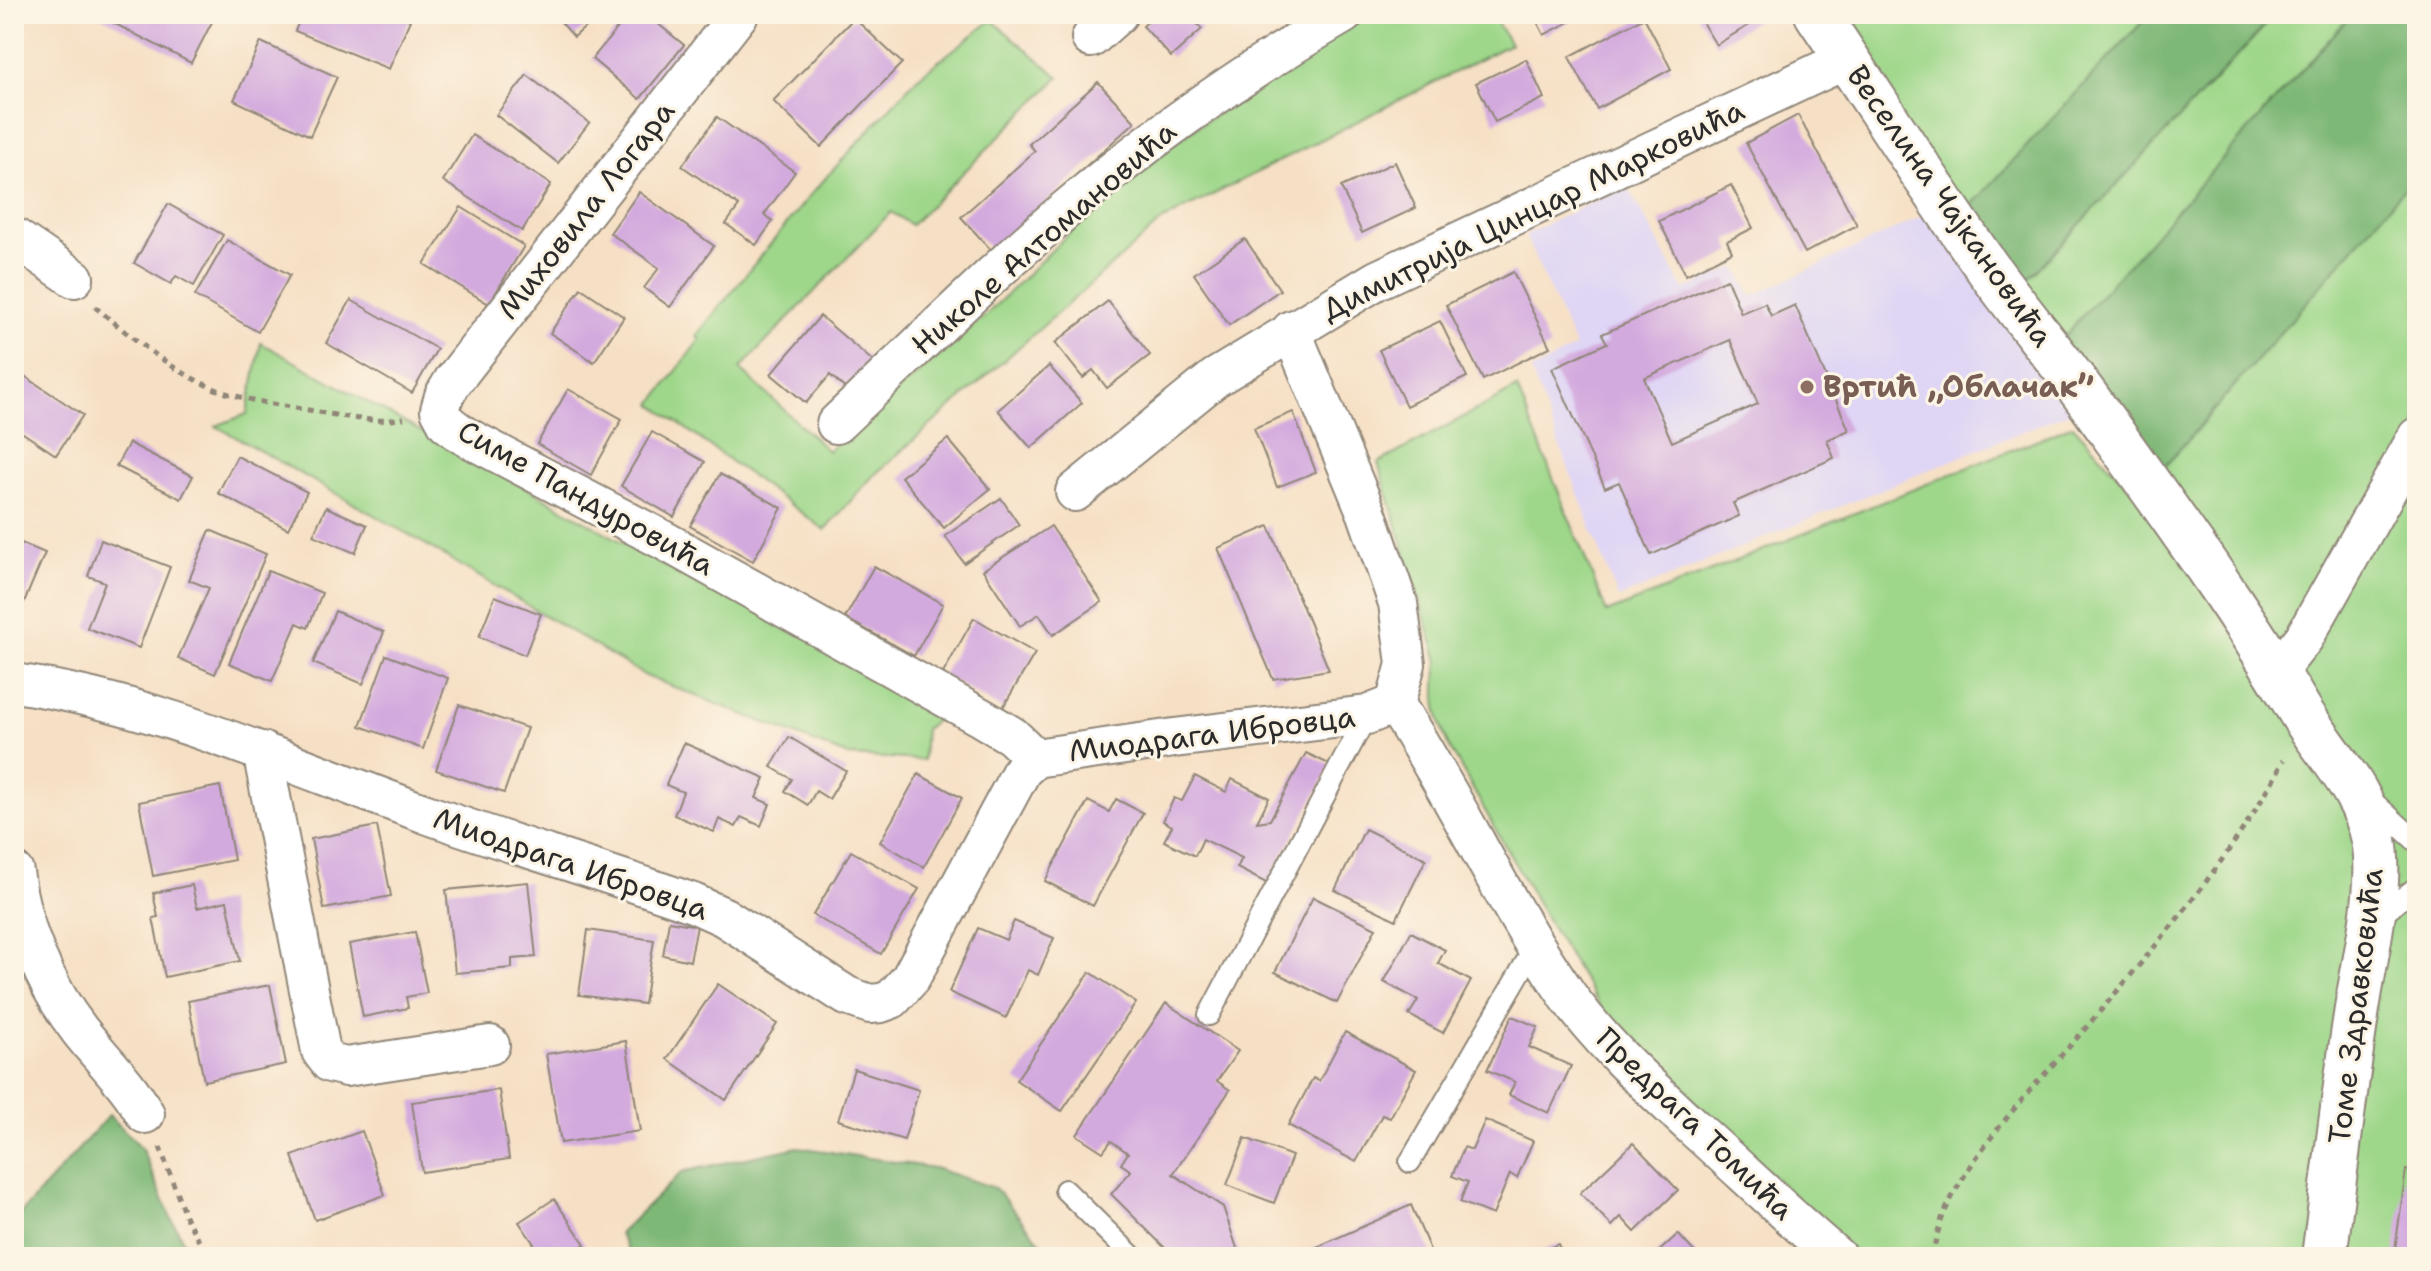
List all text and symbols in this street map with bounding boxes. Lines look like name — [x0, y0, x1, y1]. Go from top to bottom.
street label: Веселина Чајкановића — [1838, 57, 2064, 355]
street label: Димитрија Цинцар Марковића — [1315, 89, 1751, 330]
street label: Миховила Логара — [487, 92, 684, 327]
street label: Николе Алтомановића — [902, 111, 1185, 364]
place label: Вртић „Облачак” — [1823, 366, 2094, 407]
marker: Вртић „Облачак” — [1798, 378, 1816, 396]
street label: Симе Пандуровића — [451, 410, 722, 585]
street label: Миодрага Ибровца — [1066, 696, 1358, 771]
street label: Миодрага Ибровца — [428, 797, 714, 930]
street label: Томе Здравковића — [2318, 865, 2393, 1146]
street label: Предрага Томића — [1587, 1018, 1804, 1229]

